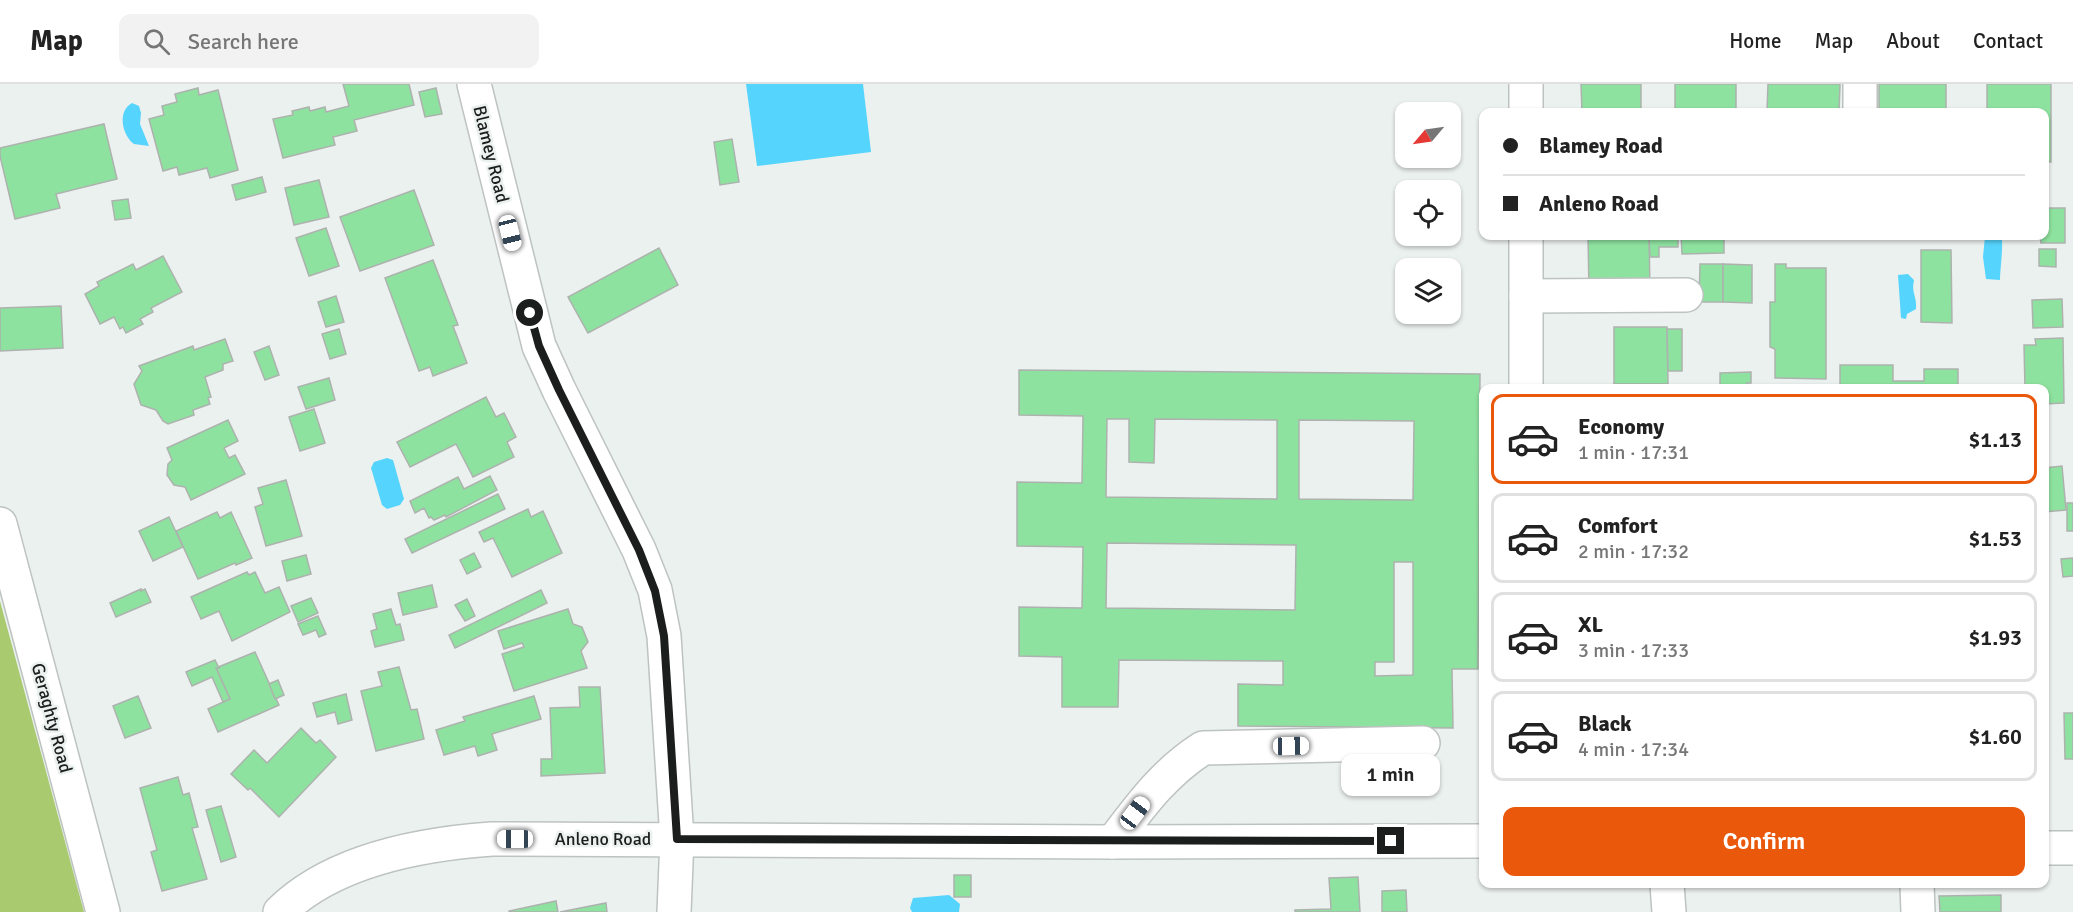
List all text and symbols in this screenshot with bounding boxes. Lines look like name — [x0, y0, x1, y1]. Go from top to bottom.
search box — [119, 14, 539, 68]
text: Map — [30, 24, 83, 58]
icon: search — [140, 25, 173, 58]
text: Search here — [188, 28, 299, 55]
text: Home — [1729, 28, 1782, 54]
text: Map — [1815, 28, 1853, 54]
text: About — [1886, 28, 1940, 54]
text: Contact — [1973, 28, 2043, 54]
north arrow — [1395, 102, 1461, 168]
map controls — [1395, 102, 1461, 324]
street label: Blamey Road — [468, 103, 514, 205]
text: Blamey Road — [1539, 132, 1663, 159]
button: locate — [1395, 180, 1461, 246]
text: Anleno Road — [1539, 190, 1659, 217]
car — [497, 213, 523, 253]
button: layers — [1395, 258, 1461, 324]
route start — [516, 299, 543, 326]
icon: car — [1506, 412, 1560, 466]
text: Economy — [1578, 413, 1664, 440]
text: $1.13 — [1968, 426, 2022, 453]
text: 1 min · 17:31 — [1578, 440, 1689, 465]
icon: car — [1506, 511, 1560, 565]
text: Comfort — [1578, 512, 1658, 539]
text: $1.53 — [1968, 525, 2022, 552]
text: 2 min · 17:32 — [1578, 539, 1689, 564]
icon: car — [1506, 610, 1560, 664]
text: XL — [1578, 611, 1603, 638]
text: $1.93 — [1968, 624, 2022, 651]
text: 3 min · 17:33 — [1578, 638, 1689, 663]
street label: Geraghty Road — [27, 661, 77, 775]
icon: car — [1506, 709, 1560, 763]
text: Black — [1578, 710, 1632, 737]
text: $1.60 — [1968, 723, 2022, 750]
car — [1273, 737, 1309, 755]
text: 4 min · 17:34 — [1578, 737, 1689, 762]
callout: 1 min — [1342, 754, 1440, 796]
text: 1 min — [1367, 762, 1414, 787]
car — [1117, 793, 1153, 833]
button: Confirm — [1503, 807, 2025, 876]
route end — [1377, 827, 1404, 854]
street label: Anleno Road — [555, 828, 651, 850]
car — [497, 830, 533, 848]

